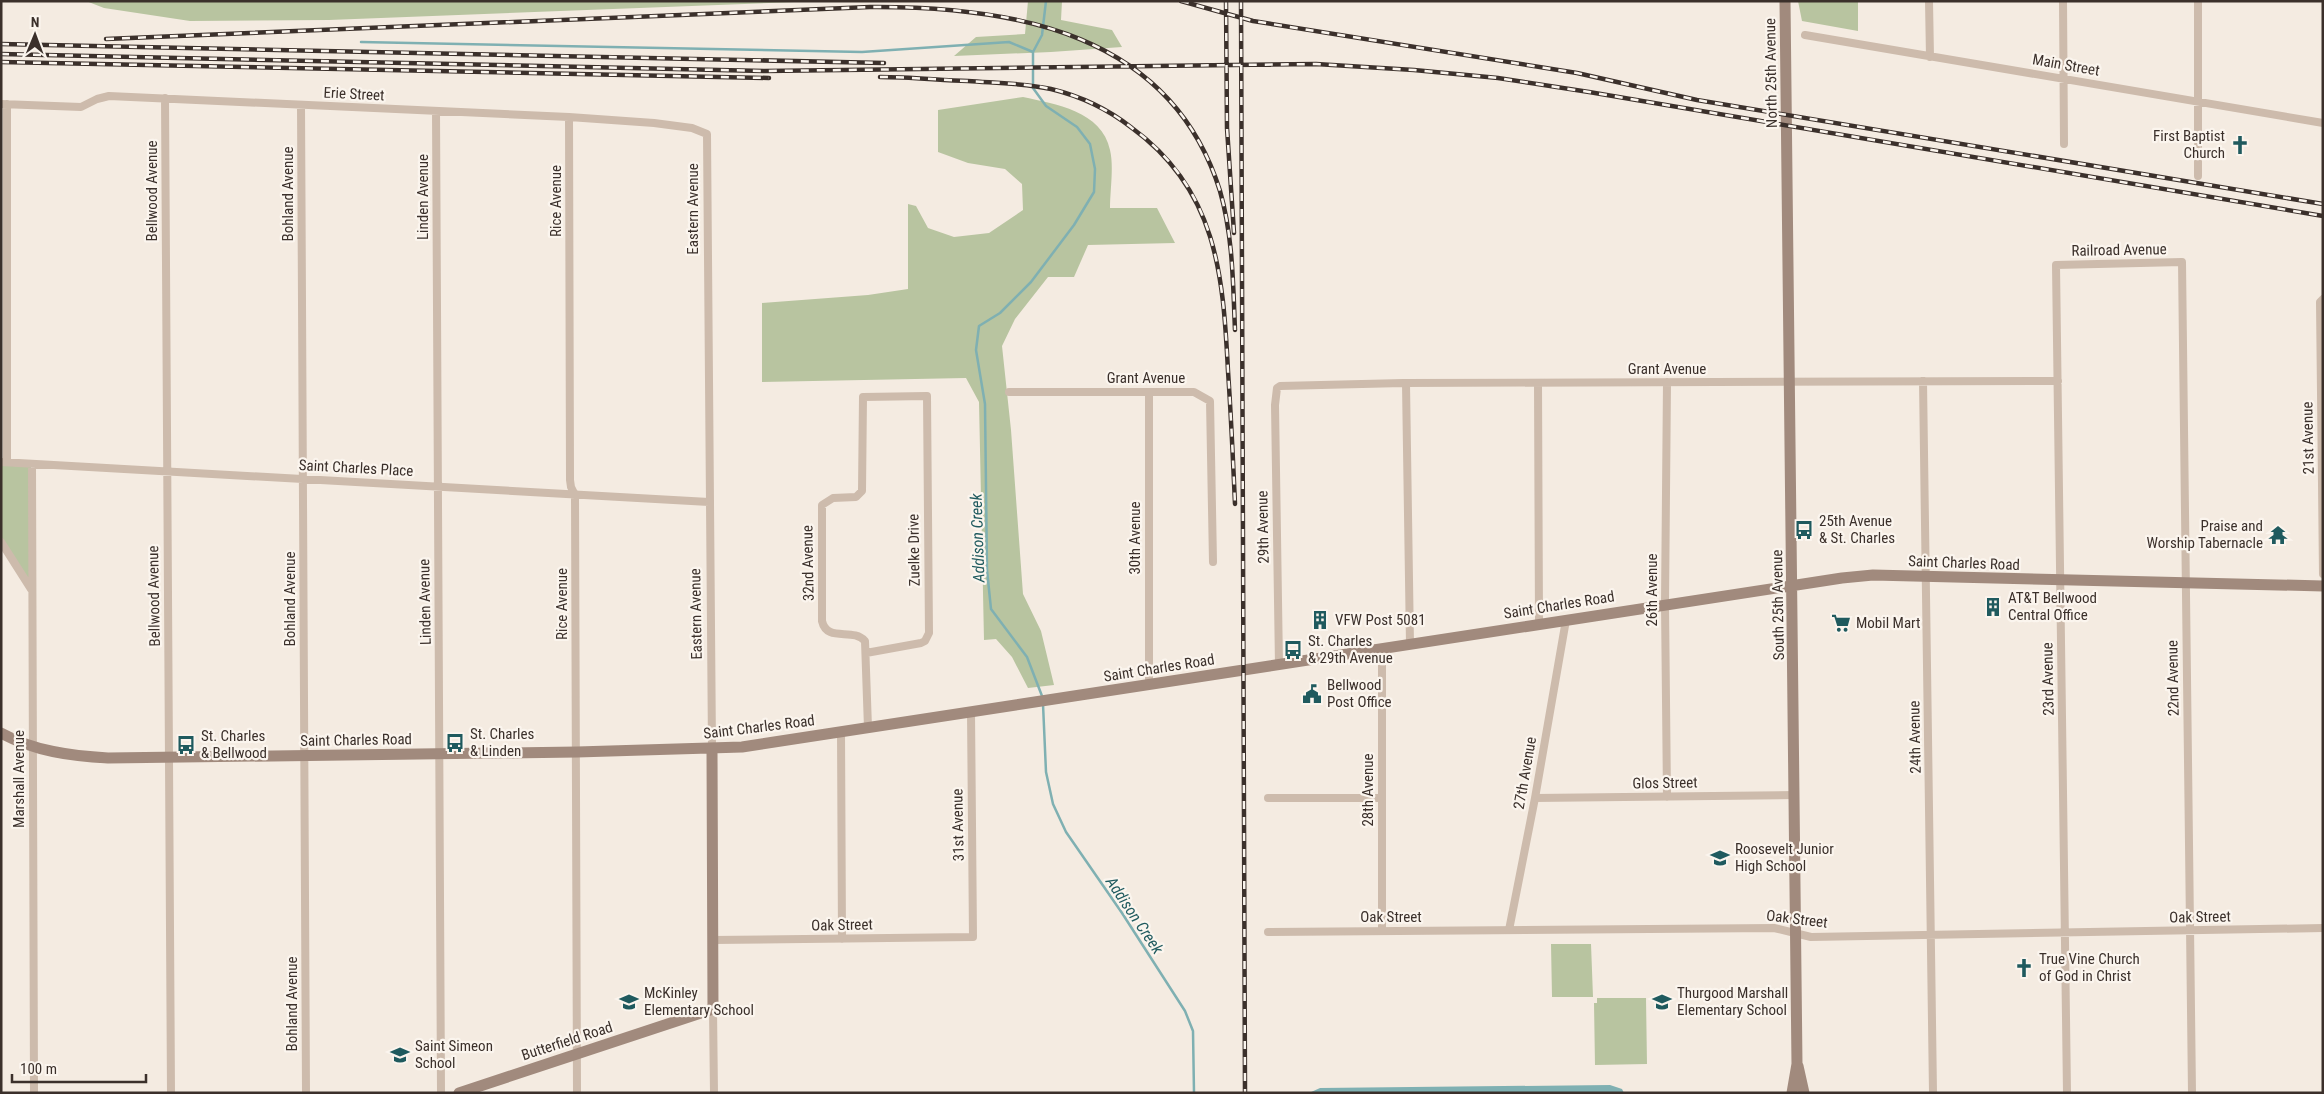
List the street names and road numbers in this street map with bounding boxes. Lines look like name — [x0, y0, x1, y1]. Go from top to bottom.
street label: North 25th Avenue — [1761, 18, 1781, 128]
street label: Main Street — [2031, 50, 2101, 80]
street label: Erie Street — [323, 83, 385, 105]
street label: Bellwood Avenue — [143, 141, 161, 241]
street label: Bohland Avenue — [279, 147, 297, 241]
street label: Linden Avenue — [414, 154, 432, 240]
street label: Eastern Avenue — [684, 163, 702, 255]
street label: Rice Avenue — [547, 165, 565, 237]
street label: Railroad Avenue — [2071, 240, 2167, 260]
street label: Grant Avenue — [1628, 360, 1706, 378]
street label: Grant Avenue — [1107, 369, 1185, 387]
street label: 21st Avenue — [2298, 401, 2318, 475]
street label: Saint Charles Place — [298, 456, 414, 480]
street label: 29th Avenue — [1253, 490, 1273, 564]
street label: 30th Avenue — [1126, 501, 1144, 575]
street label: Zuelke Drive — [904, 514, 924, 586]
street label: 32nd Avenue — [798, 525, 818, 601]
street label: Bellwood Avenue — [144, 545, 164, 647]
street label: South 25th Avenue — [1768, 549, 1788, 661]
street label: Bohland Avenue — [281, 552, 299, 646]
street label: Saint Charles Road — [1908, 552, 2020, 574]
street label: 26th Avenue — [1643, 553, 1661, 627]
street label: Linden Avenue — [415, 559, 435, 645]
street label: Rice Avenue — [553, 568, 571, 640]
street label: Eastern Avenue — [686, 568, 706, 660]
street label: Saint Charles Road — [1502, 587, 1616, 623]
street label: 22nd Avenue — [2163, 640, 2183, 716]
street label: 23rd Avenue — [2038, 642, 2058, 716]
street label: Saint Charles Road — [1102, 650, 1216, 686]
street label: 24th Avenue — [1905, 700, 1925, 774]
street label: Saint Charles Road — [702, 711, 816, 743]
street label: Marshall Avenue — [10, 730, 28, 828]
street label: Saint Charles Road — [300, 730, 412, 750]
street label: 27th Avenue — [1510, 735, 1540, 811]
street label: 28th Avenue — [1359, 753, 1377, 827]
street label: Glos Street — [1632, 773, 1698, 793]
street label: 31st Avenue — [948, 788, 968, 862]
street label: Oak Street — [1765, 906, 1829, 932]
street label: Oak Street — [2169, 907, 2231, 927]
street label: Oak Street — [1360, 908, 1422, 926]
street label: Oak Street — [811, 915, 873, 935]
street label: Bohland Avenue — [283, 957, 301, 1051]
street label: Butterfield Road — [519, 1018, 615, 1064]

